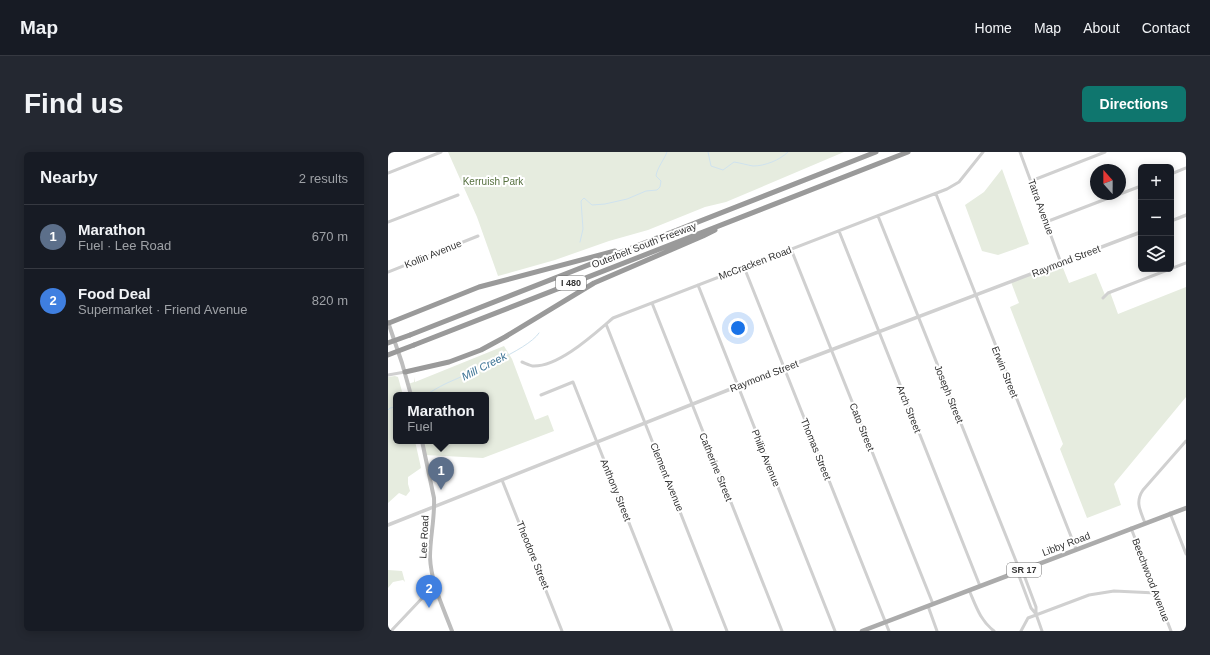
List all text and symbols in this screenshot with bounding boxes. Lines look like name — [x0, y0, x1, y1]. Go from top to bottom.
text: Map — [20, 17, 58, 38]
text: Home — [975, 20, 1012, 36]
text: Map — [1034, 20, 1061, 36]
text: About — [1083, 20, 1120, 36]
text: Contact — [1142, 20, 1190, 36]
button: Directions — [1082, 86, 1186, 122]
text: Find us — [24, 88, 124, 119]
north arrow — [1090, 164, 1126, 200]
map controls — [1138, 164, 1174, 272]
button: + — [1138, 164, 1174, 200]
text: Nearby — [40, 168, 98, 187]
text: 2 results — [299, 171, 348, 186]
park label: Kerruish Park — [463, 176, 524, 187]
street label: Tatra Avenue — [1026, 178, 1056, 237]
button: − — [1138, 200, 1174, 236]
street label: Outerbelt South Freeway — [590, 220, 698, 270]
text: Marathon — [78, 221, 146, 238]
text: 1 — [49, 229, 57, 244]
text: 670 m — [312, 229, 348, 244]
button: layers — [1138, 236, 1174, 272]
street label: Kollin Avenue — [403, 237, 463, 270]
text: Fuel · Lee Road — [78, 238, 171, 253]
street label: Raymond Street — [1030, 243, 1102, 279]
street label: McCracken Road — [717, 244, 793, 282]
road number: I 480 — [556, 276, 586, 290]
text: Food Deal — [78, 285, 151, 302]
text: 2 — [49, 293, 57, 308]
text: 820 m — [312, 293, 348, 308]
text: Supermarket · Friend Avenue — [78, 302, 248, 317]
your location — [728, 318, 748, 338]
street label: Erwin Street — [990, 345, 1020, 400]
water label: Mill Creek — [459, 349, 509, 382]
street label: Raymond Street — [728, 358, 800, 394]
street label: Joseph Street — [932, 363, 966, 425]
street label: Arch Street — [895, 384, 924, 434]
popup — [393, 392, 489, 444]
street label: Cato Street — [847, 401, 877, 453]
text: Marathon — [407, 402, 475, 419]
street label: Thomas Street — [799, 417, 833, 482]
text: Fuel — [407, 419, 433, 434]
street label: Philip Avenue — [750, 428, 783, 488]
street label: Catherine Street — [697, 431, 735, 503]
street label: Clement Avenue — [648, 441, 686, 513]
pin: 1 — [428, 457, 454, 490]
street label: Anthony Street — [599, 457, 634, 523]
street label: Lee Road — [417, 515, 431, 559]
street label: Theodore Street — [514, 519, 552, 591]
street label: Libby Road — [1040, 530, 1092, 558]
street label: Beechwood Avenue — [1130, 537, 1172, 624]
road number: SR 17 — [1007, 563, 1041, 577]
pin: 2 — [416, 575, 442, 608]

